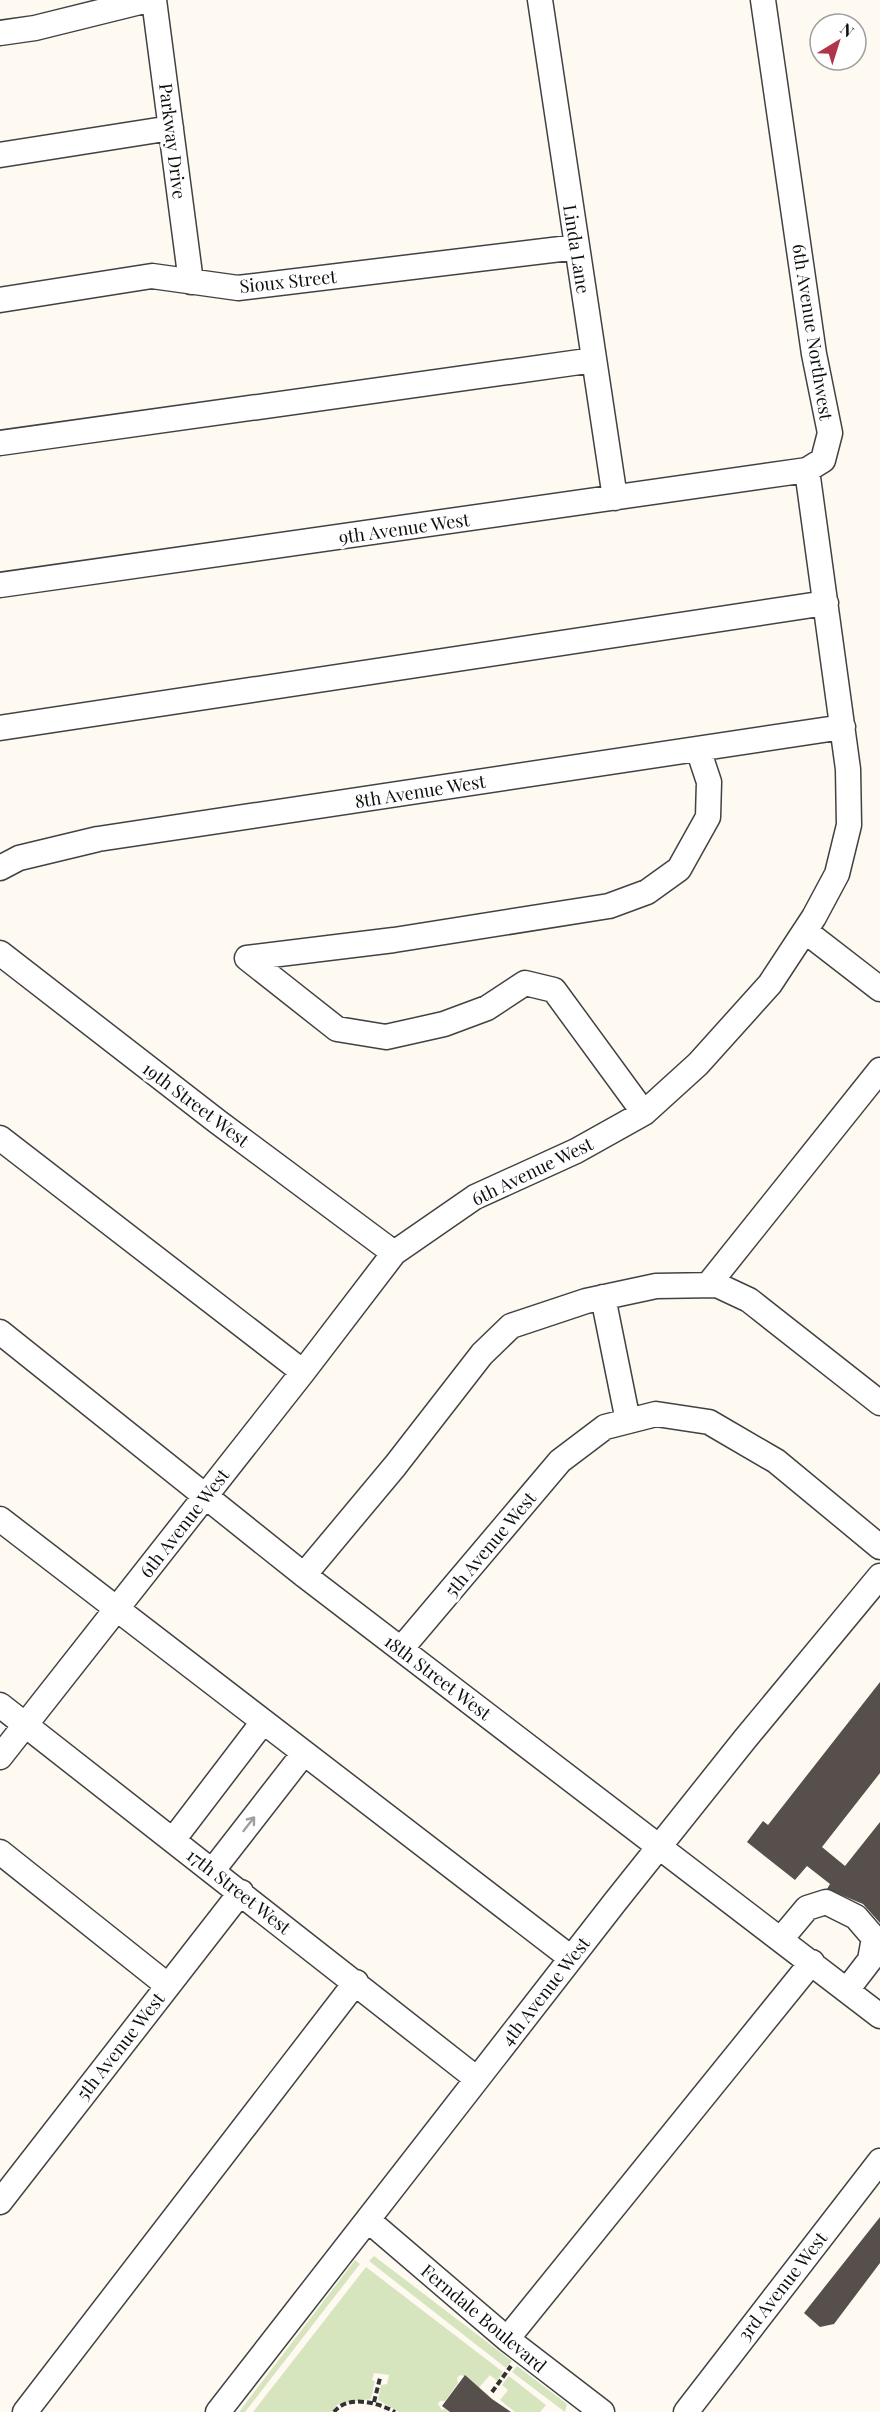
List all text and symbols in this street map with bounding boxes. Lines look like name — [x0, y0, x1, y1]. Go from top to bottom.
north arrow — [808, 12, 868, 72]
text: N — [837, 18, 859, 42]
street label: Parkway Drive — [154, 82, 192, 200]
street label: Linda Lane — [558, 203, 596, 295]
street label: 6th Avenue Northwest — [787, 242, 839, 423]
street label: Sioux Street — [238, 264, 338, 298]
street label: 9th Avenue West — [337, 507, 472, 549]
street label: 8th Avenue West — [353, 769, 488, 813]
street label: 19th Street West — [138, 1056, 255, 1152]
street label: 6th Avenue West — [467, 1131, 597, 1211]
street label: 6th Avenue West — [134, 1463, 234, 1582]
street label: 5th Avenue West — [439, 1486, 541, 1602]
street label: 18th Street West — [380, 1629, 497, 1725]
one-way arrow — [242, 1816, 255, 1832]
street label: 17th Street West — [182, 1843, 296, 1940]
street label: 4th Avenue West — [495, 1931, 595, 2050]
street label: 5th Avenue West — [70, 1987, 170, 2105]
street label: 3rd Avenue West — [732, 2226, 832, 2345]
street label: Ferndale Boulevard — [416, 2258, 552, 2378]

